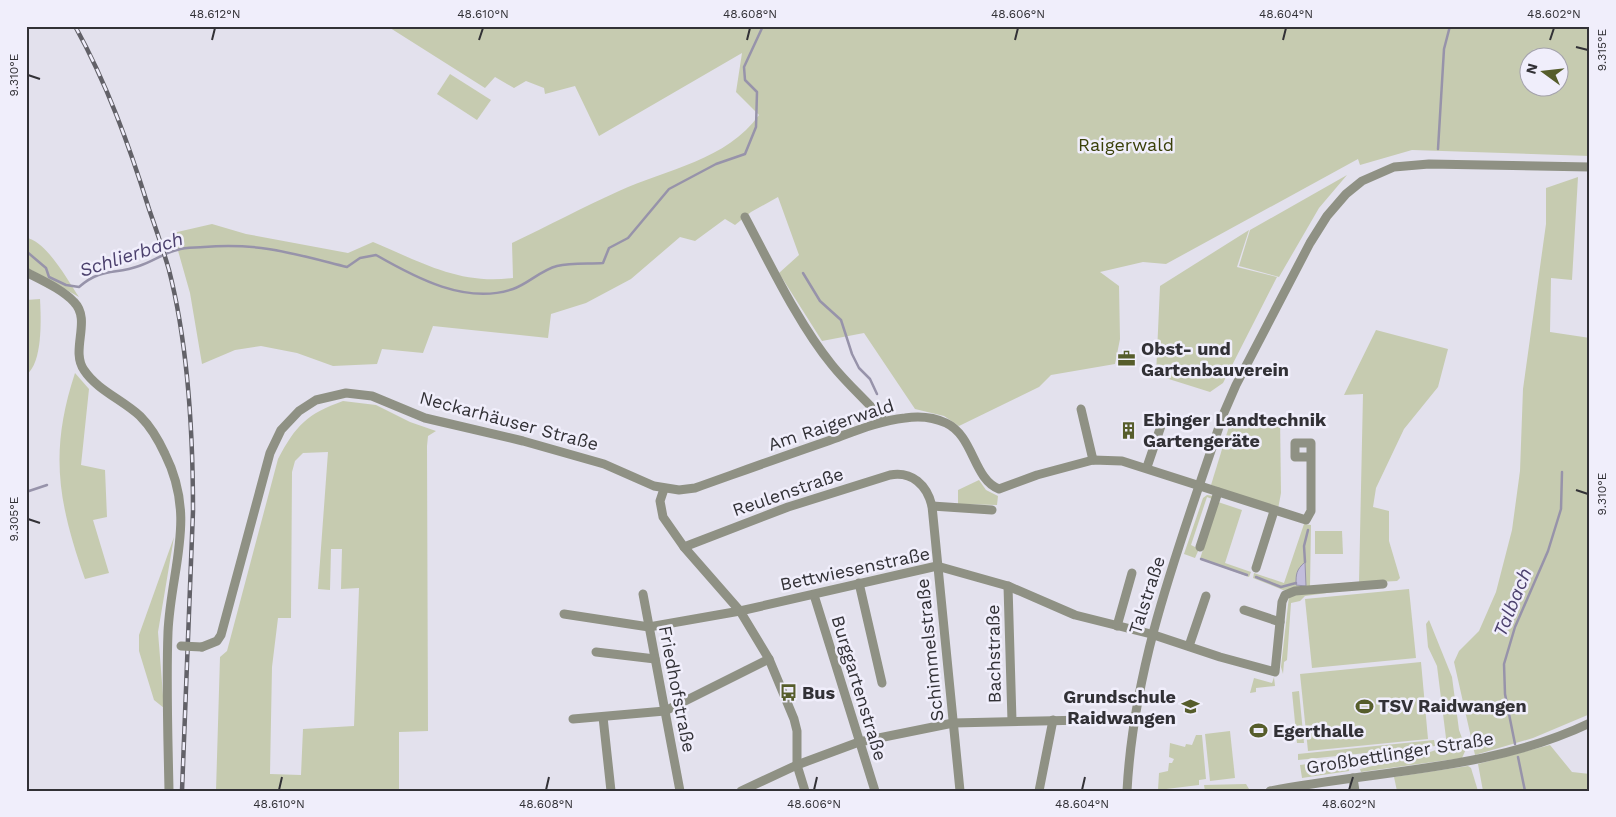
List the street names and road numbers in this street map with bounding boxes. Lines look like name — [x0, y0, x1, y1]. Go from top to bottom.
street label: Neckarhäuser Straße — [417, 387, 601, 455]
street label: Am Raigerwald — [765, 394, 897, 455]
street label: Reulenstraße — [730, 463, 846, 520]
street label: Bettwiesenstraße — [778, 542, 932, 595]
street label: Talstraße — [1124, 553, 1169, 636]
street label: Schimmelstraße — [912, 578, 947, 723]
street label: Bachstraße — [982, 604, 1005, 704]
street label: Burggartenstraße — [827, 613, 892, 763]
street label: Friedhofstraße — [655, 624, 700, 754]
street label: Großbettlinger Straße — [1305, 727, 1495, 778]

